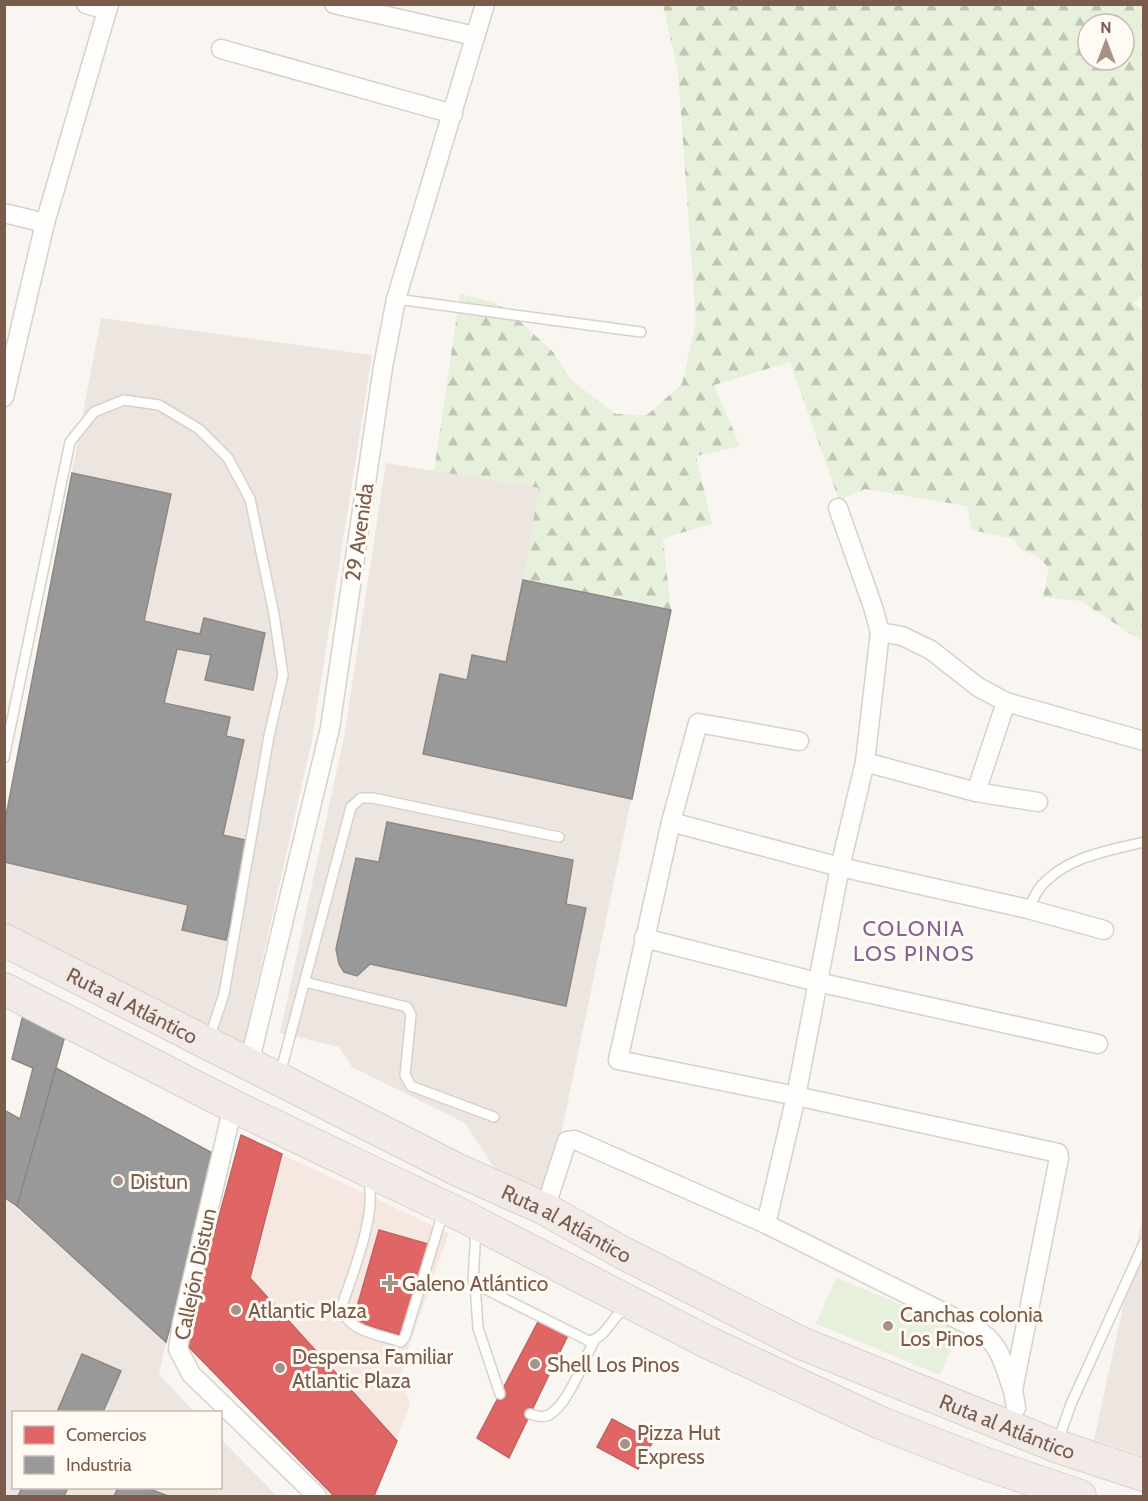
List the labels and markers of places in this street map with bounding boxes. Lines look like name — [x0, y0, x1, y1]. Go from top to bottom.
place label: Distun — [130, 1169, 188, 1194]
marker: Distun — [111, 1174, 125, 1188]
place label: Galeno Atlántico — [402, 1271, 548, 1296]
marker: Galeno Atlántico — [383, 1276, 397, 1290]
place label: Atlantic Plaza — [248, 1298, 367, 1323]
place label: Canchas colonia Los Pinos — [900, 1302, 1043, 1351]
marker: Atlantic Plaza — [229, 1303, 243, 1317]
marker: Canchas colonia Los Pinos — [881, 1319, 895, 1333]
place label: Despensa Familiar Atlantic Plaza — [292, 1344, 453, 1393]
place label: Shell Los Pinos — [547, 1352, 680, 1377]
marker: Shell Los Pinos — [528, 1357, 542, 1371]
marker: Despensa Familiar Atlantic Plaza — [273, 1361, 287, 1375]
place label: Pizza Hut Express — [637, 1420, 721, 1469]
marker: Pizza Hut Express — [618, 1437, 632, 1451]

